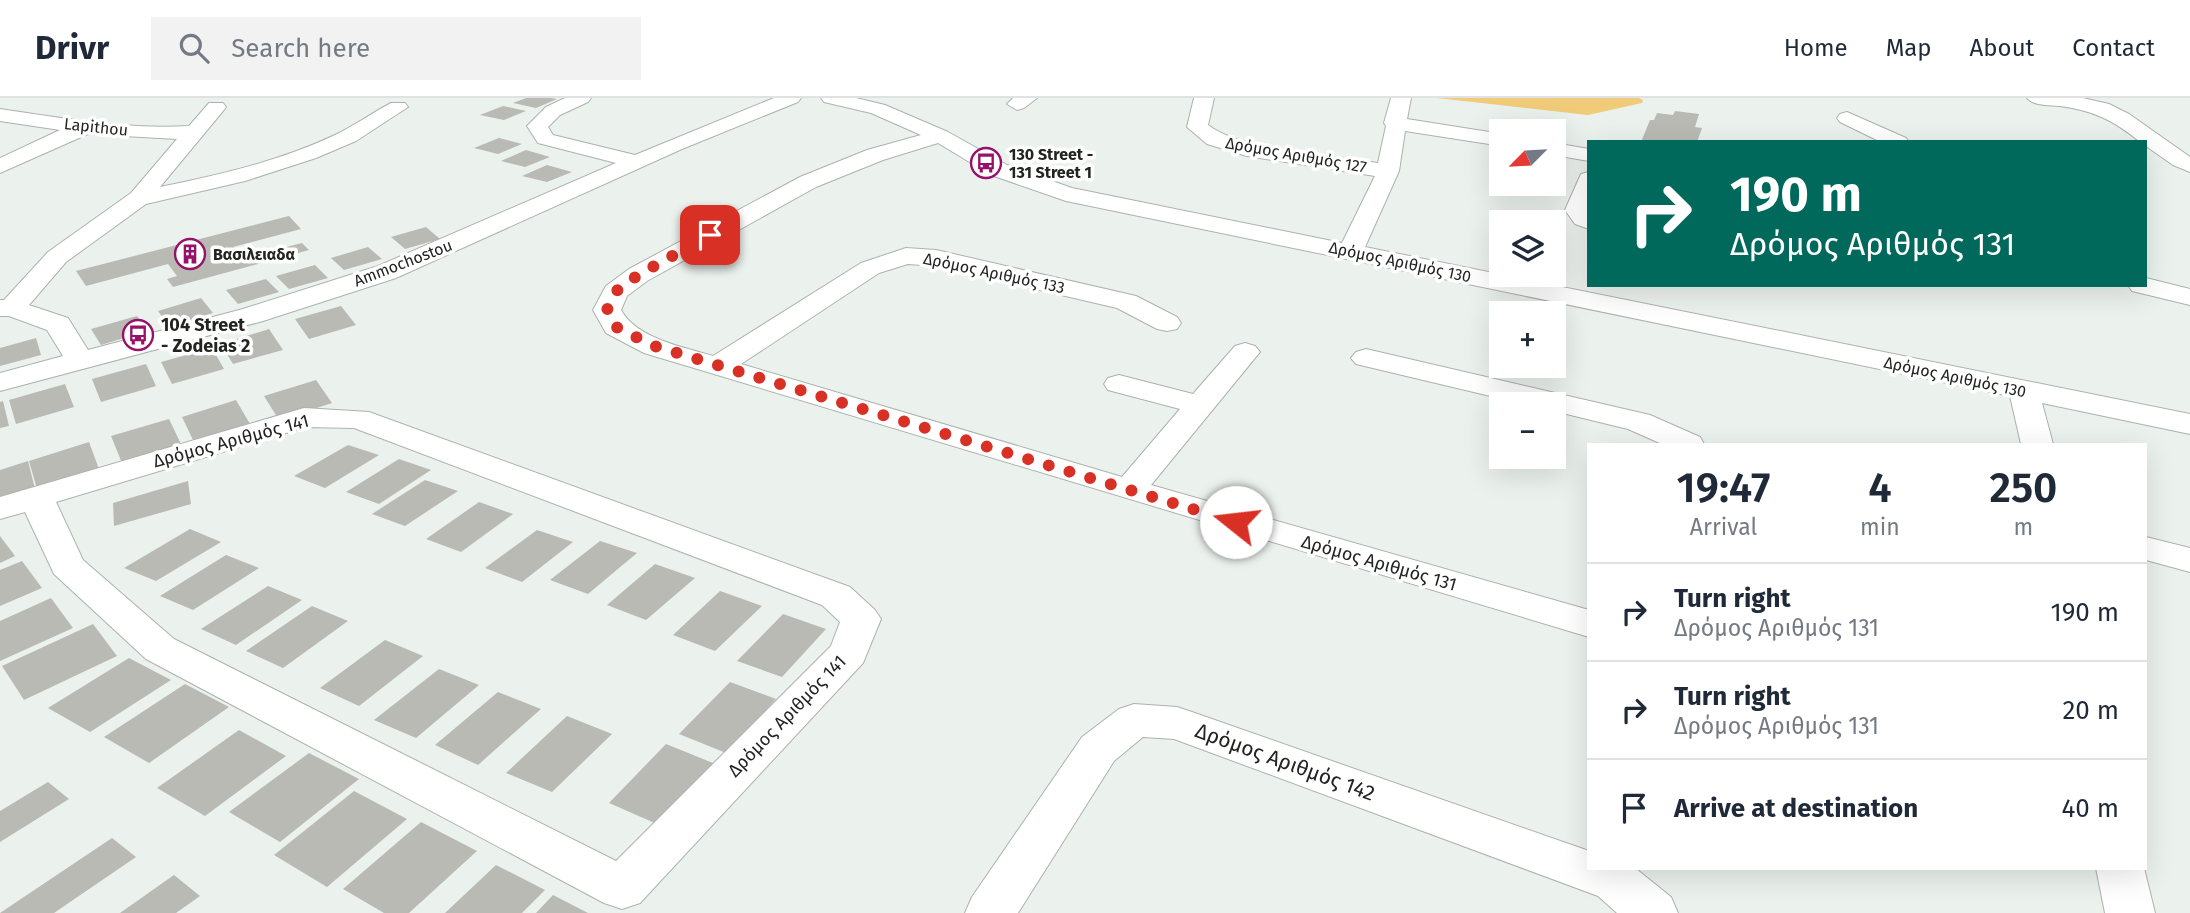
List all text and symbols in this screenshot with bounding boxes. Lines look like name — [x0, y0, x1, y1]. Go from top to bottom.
search box — [151, 17, 641, 80]
text: Drivr — [35, 28, 109, 68]
icon: search — [175, 29, 213, 67]
text: Search here — [231, 33, 370, 64]
text: Home — [1784, 34, 1848, 62]
text: Map — [1886, 34, 1932, 62]
text: About — [1970, 34, 2034, 62]
text: Contact — [2072, 34, 2155, 62]
street label: Lapithou — [63, 114, 129, 140]
north arrow — [1489, 119, 1566, 196]
map controls — [1489, 119, 1566, 469]
street label: Δρόμος Αριθμός 127 — [1224, 133, 1368, 177]
place label: 130 Street - 131 Street 1 — [1009, 145, 1093, 182]
bus stop icon: 130 Street - 131 Street 1 — [969, 146, 1003, 180]
text: 190 m — [1730, 165, 1862, 224]
icon: right — [1615, 168, 1706, 259]
pin — [680, 205, 740, 265]
button: layers — [1489, 210, 1566, 287]
icon: arrive — [691, 216, 729, 254]
text: Δρόμος Αριθμός 131 — [1730, 225, 2015, 263]
street label: Ammochostou — [351, 236, 455, 290]
building icon: Βασιλειαδα — [173, 237, 207, 271]
street label: Δρόμος Αριθμός 130 — [1327, 238, 1473, 286]
place label: Βασιλειαδα — [213, 245, 295, 264]
street label: Δρόμος Αριθμός 133 — [922, 249, 1066, 297]
button: + — [1489, 301, 1566, 378]
place label: 104 Street - Zodeias 2 — [161, 314, 250, 357]
bus stop icon: 104 Street - Zodeias 2 — [121, 318, 155, 352]
street label: Δρόμος Αριθμός 130 — [1882, 353, 2028, 401]
button: − — [1489, 392, 1566, 469]
street label: Δρόμος Αριθμός 141 — [151, 410, 311, 472]
text: 19:47 — [1677, 463, 1770, 513]
text: 4 — [1868, 463, 1892, 513]
text: 250 — [1989, 463, 2057, 513]
position arrow — [1199, 485, 1273, 559]
text: Arrival — [1690, 513, 1757, 541]
text: min — [1860, 513, 1900, 541]
text: m — [2014, 513, 2033, 541]
street label: Δρόμος Αριθμός 131 — [1299, 530, 1459, 596]
text: Turn right — [1674, 583, 1791, 614]
icon: right — [1615, 593, 1653, 631]
text: 190 m — [2050, 597, 2119, 628]
text: Δρόμος Αριθμός 131 — [1674, 614, 1879, 642]
street label: Δρόμος Αριθμός 141 — [723, 651, 851, 781]
text: Turn right — [1674, 681, 1791, 712]
icon: right — [1615, 691, 1653, 729]
text: 20 m — [2062, 695, 2119, 726]
text: Δρόμος Αριθμός 131 — [1674, 712, 1879, 740]
street label: Δρόμος Αριθμός 142 — [1192, 717, 1378, 807]
icon: arrive — [1615, 789, 1653, 827]
text: Arrive at destination — [1674, 793, 1918, 824]
text: 40 m — [2061, 793, 2119, 824]

